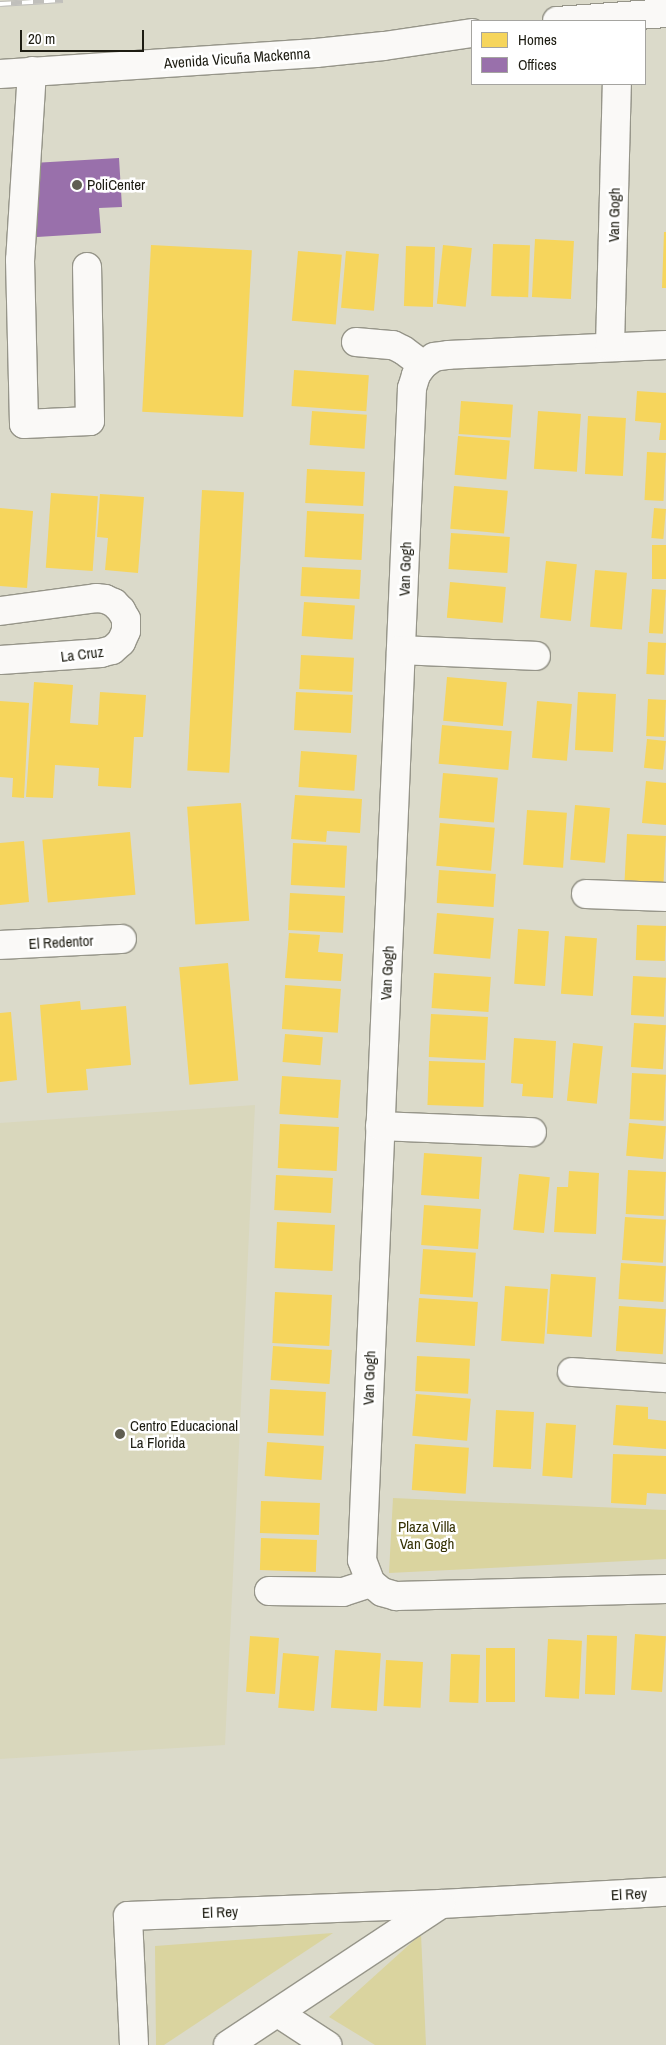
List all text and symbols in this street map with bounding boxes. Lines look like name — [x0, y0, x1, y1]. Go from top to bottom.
scale bar — [22, 20, 146, 52]
legend — [471, 20, 646, 85]
text: 20 m — [28, 28, 55, 49]
text: Homes — [518, 29, 557, 50]
street label: Avenida Vicuña Mackenna — [163, 44, 311, 72]
text: Offices — [518, 54, 557, 75]
place label: PoliCenter — [87, 176, 145, 194]
marker: PoliCenter — [71, 179, 83, 191]
street label: Van Gogh — [605, 188, 623, 242]
street label: Van Gogh — [395, 541, 415, 597]
street label: La Cruz — [60, 642, 104, 666]
street label: El Redentor — [28, 931, 94, 953]
street label: Van Gogh — [377, 945, 397, 1001]
street label: Van Gogh — [359, 1350, 379, 1406]
place label: Centro Educacional La Florida — [130, 1416, 238, 1451]
marker: Centro Educacional La Florida — [114, 1428, 126, 1440]
park label: Plaza Villa Van Gogh — [398, 1517, 456, 1552]
street label: El Rey — [610, 1884, 648, 1904]
street label: El Rey — [202, 1902, 238, 1922]

